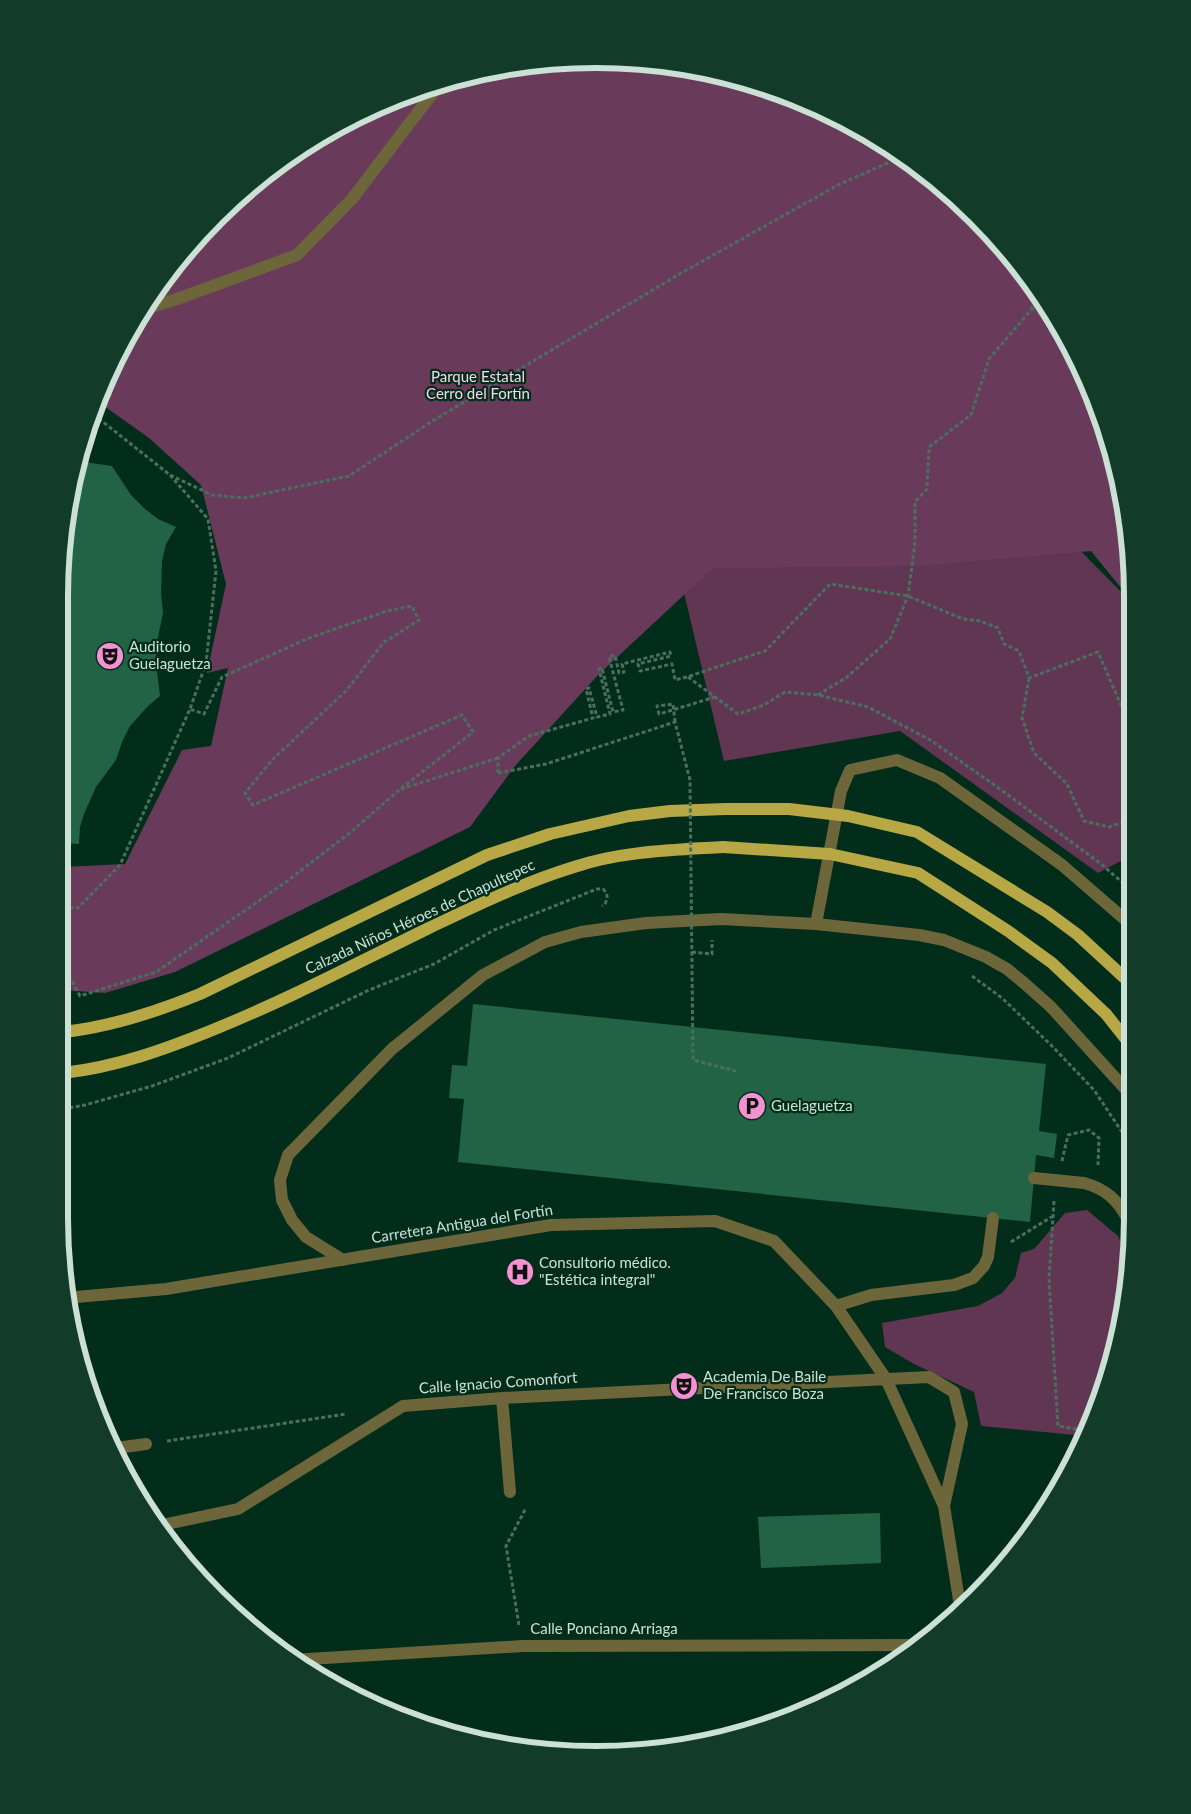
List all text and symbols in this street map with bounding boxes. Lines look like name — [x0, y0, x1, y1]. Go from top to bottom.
park label: Parque Estatal Cerro del Fortín — [426, 367, 530, 402]
place label: Auditorio Guelaguetza — [129, 637, 211, 672]
theatre icon: Auditorio Guelaguetza — [95, 641, 125, 671]
street label: Calzada Niños Héroes de Chapultepec — [302, 855, 537, 977]
parking icon: Guelaguetza — [737, 1091, 767, 1121]
place label: Guelaguetza — [771, 1096, 853, 1114]
street label: Carretera Antigua del Fortín — [370, 1200, 554, 1246]
place label: Consultorio médico. "Estética integral" — [539, 1253, 671, 1288]
hospital icon: Consultorio médico. "Estética integral" — [505, 1257, 535, 1287]
street label: Calle Ignacio Comonfort — [418, 1367, 578, 1397]
place label: Academia De Baile De Francisco Boza — [703, 1367, 826, 1402]
theatre icon: Academia De Baile De Francisco Boza — [669, 1371, 699, 1401]
street label: Calle Ponciano Arriaga — [530, 1619, 678, 1637]

